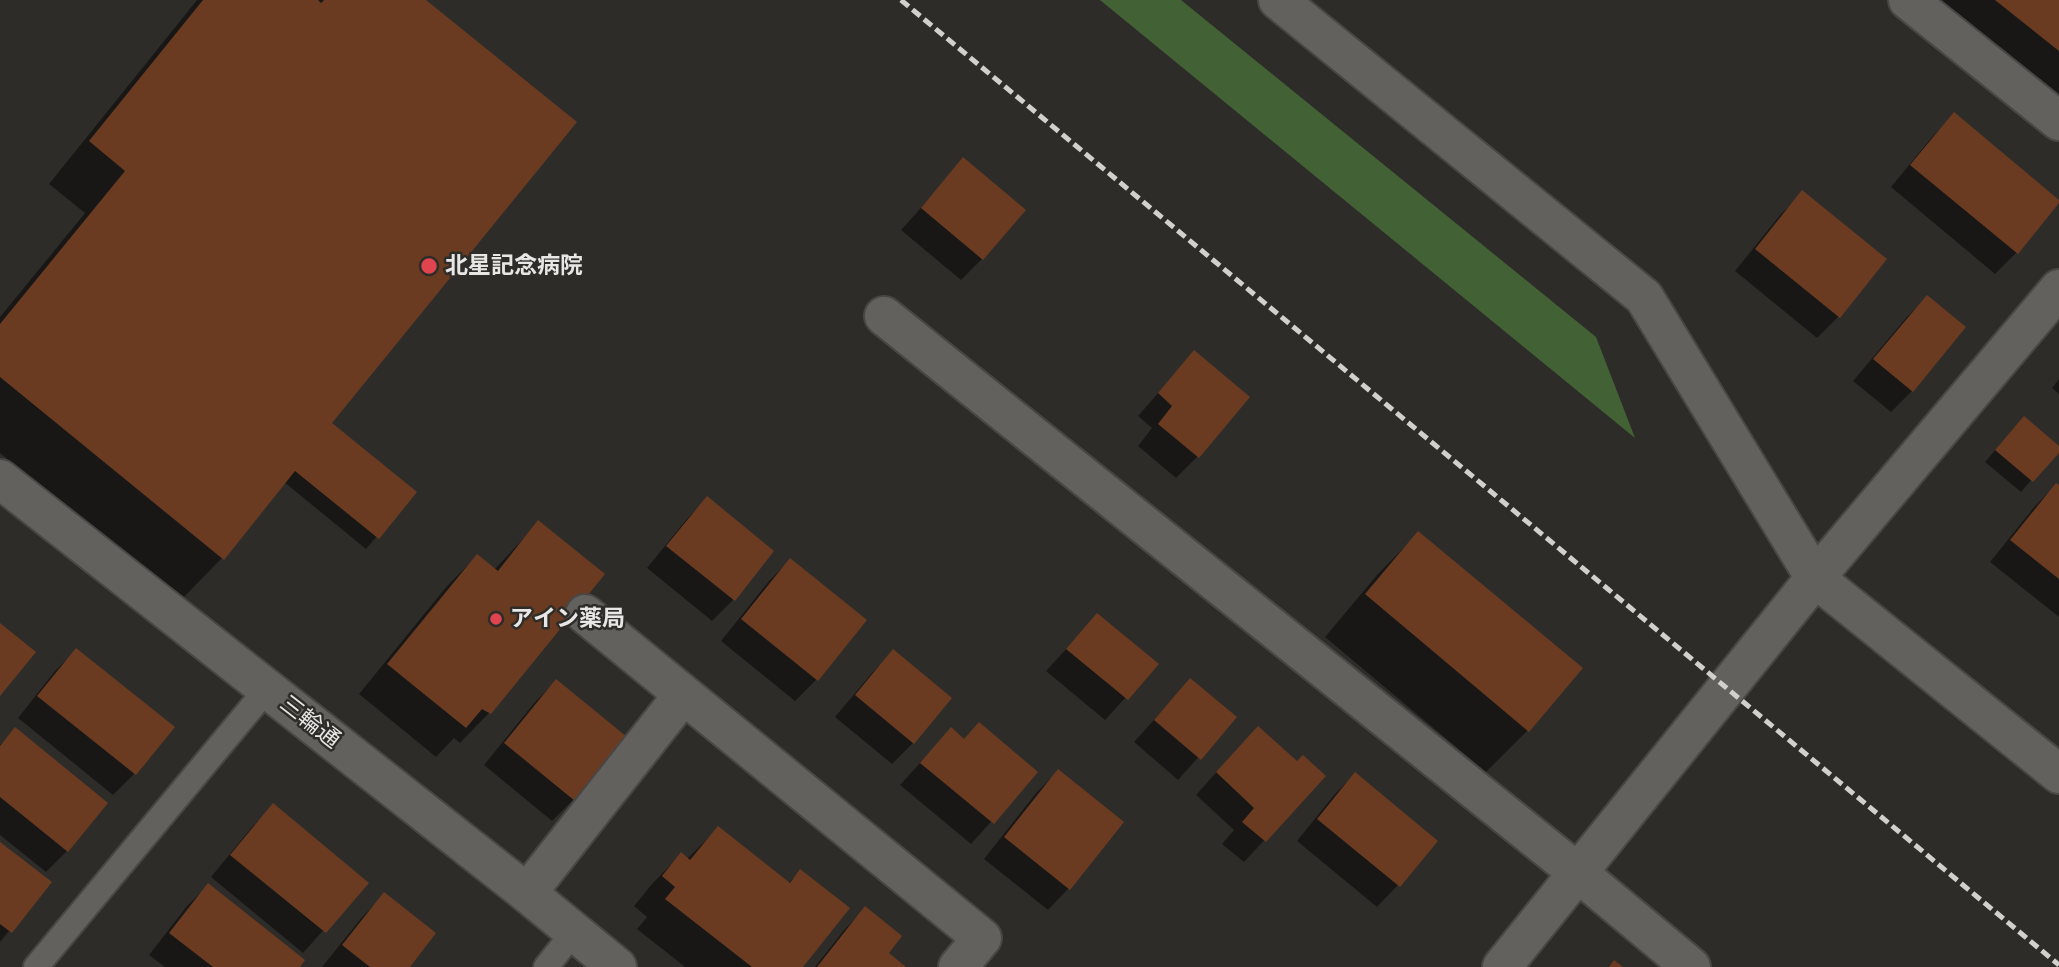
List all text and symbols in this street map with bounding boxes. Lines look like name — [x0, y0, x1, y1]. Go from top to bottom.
place label: 北星記念病院 — [445, 252, 583, 280]
marker: 北星記念病院 — [419, 256, 439, 276]
place label: アイン薬局 — [510, 605, 625, 633]
marker: アイン薬局 — [488, 611, 504, 627]
street label: 三輪通 — [274, 690, 346, 754]

